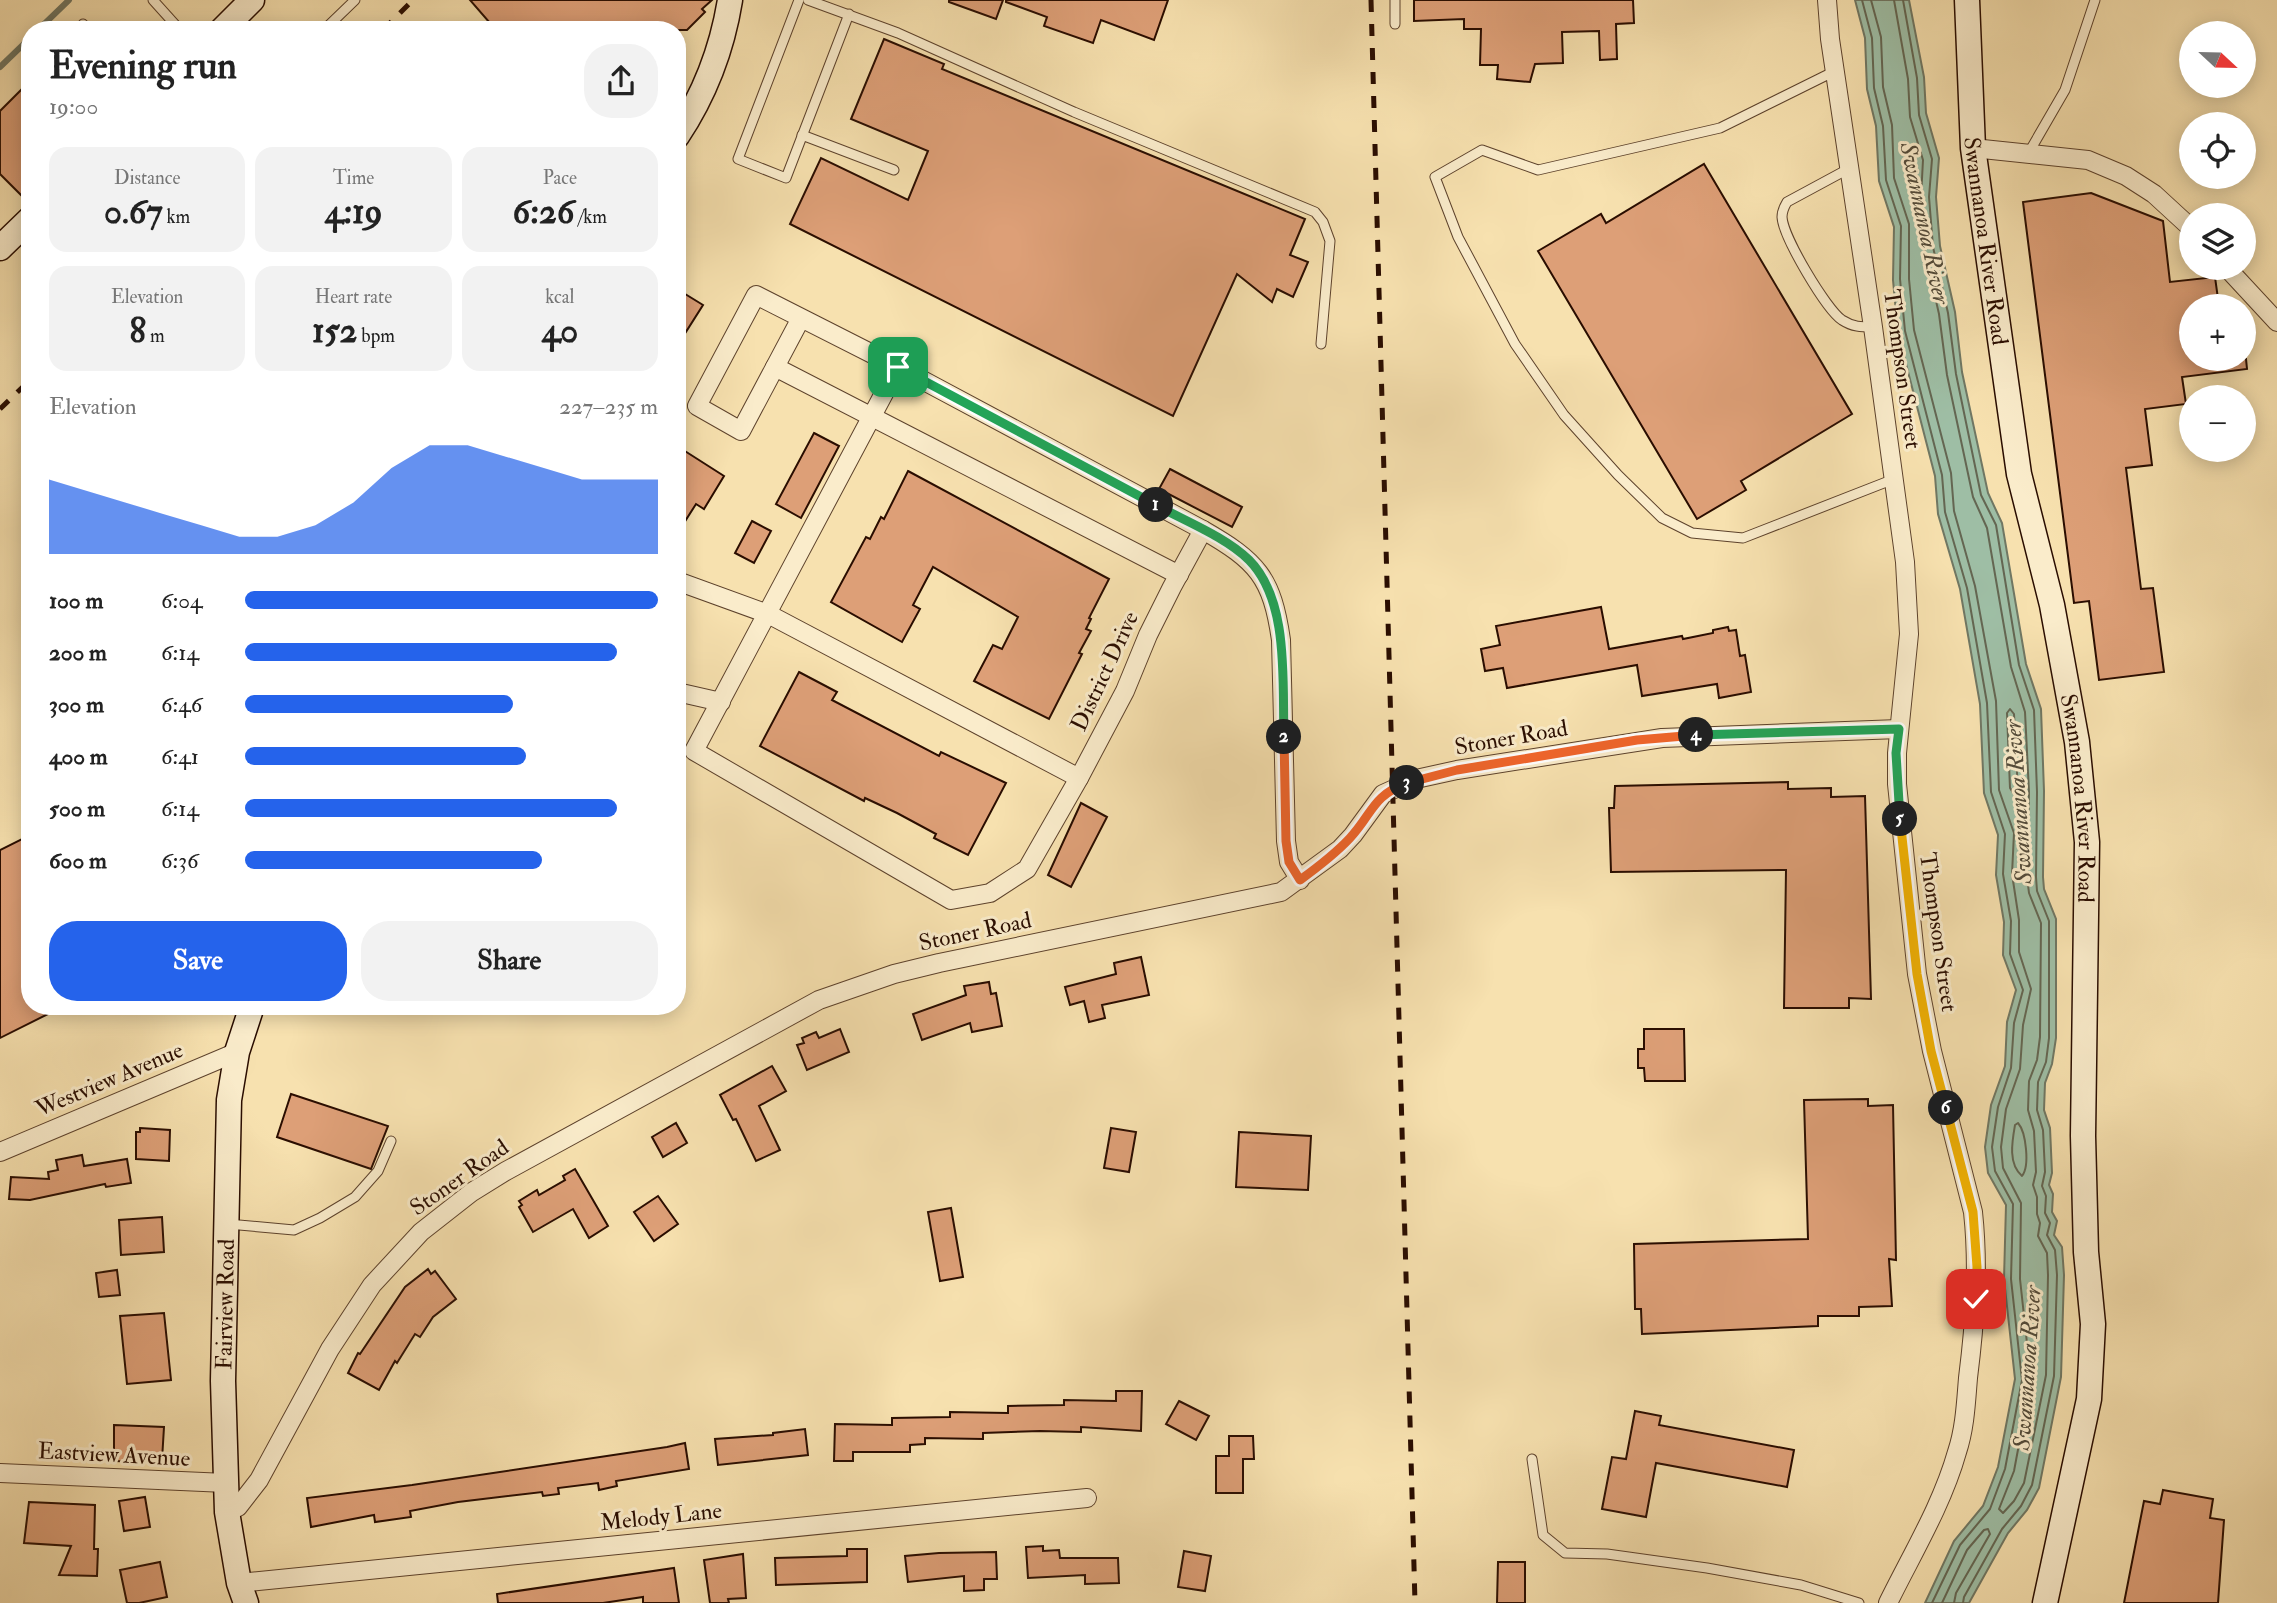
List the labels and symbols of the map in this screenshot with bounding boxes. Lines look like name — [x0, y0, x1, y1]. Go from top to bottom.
north arrow — [2179, 21, 2256, 98]
street label: Swannanoa River Road — [1958, 136, 2015, 347]
water label: Swannanoa River — [1892, 138, 1957, 308]
street label: Thompson Street — [1876, 287, 1928, 451]
pin — [868, 337, 928, 397]
pin: 1 — [1138, 488, 1174, 522]
street label: District Drive — [1064, 606, 1145, 736]
street label: Swannanoa River Road — [2054, 692, 2101, 903]
street label: Stoner Road — [1452, 713, 1570, 762]
pin: 4 — [1678, 718, 1714, 752]
water label: Swannanoa River — [1997, 718, 2040, 886]
pin: 2 — [1266, 720, 1302, 754]
pin: 3 — [1390, 766, 1424, 800]
pin: 5 — [1882, 802, 1918, 836]
street label: Thompson Street — [1912, 850, 1964, 1014]
street label: Stoner Road — [916, 905, 1034, 958]
street label: Westview Avenue — [30, 1035, 188, 1124]
pin: 6 — [1928, 1090, 1964, 1126]
street label: Stoner Road — [404, 1133, 514, 1222]
street label: Fairview Road — [209, 1239, 241, 1370]
pin — [1946, 1269, 2006, 1329]
water label: Swannanoa River — [2006, 1284, 2049, 1452]
street label: Eastview Avenue — [37, 1436, 191, 1473]
street label: Melody Lane — [599, 1496, 724, 1537]

